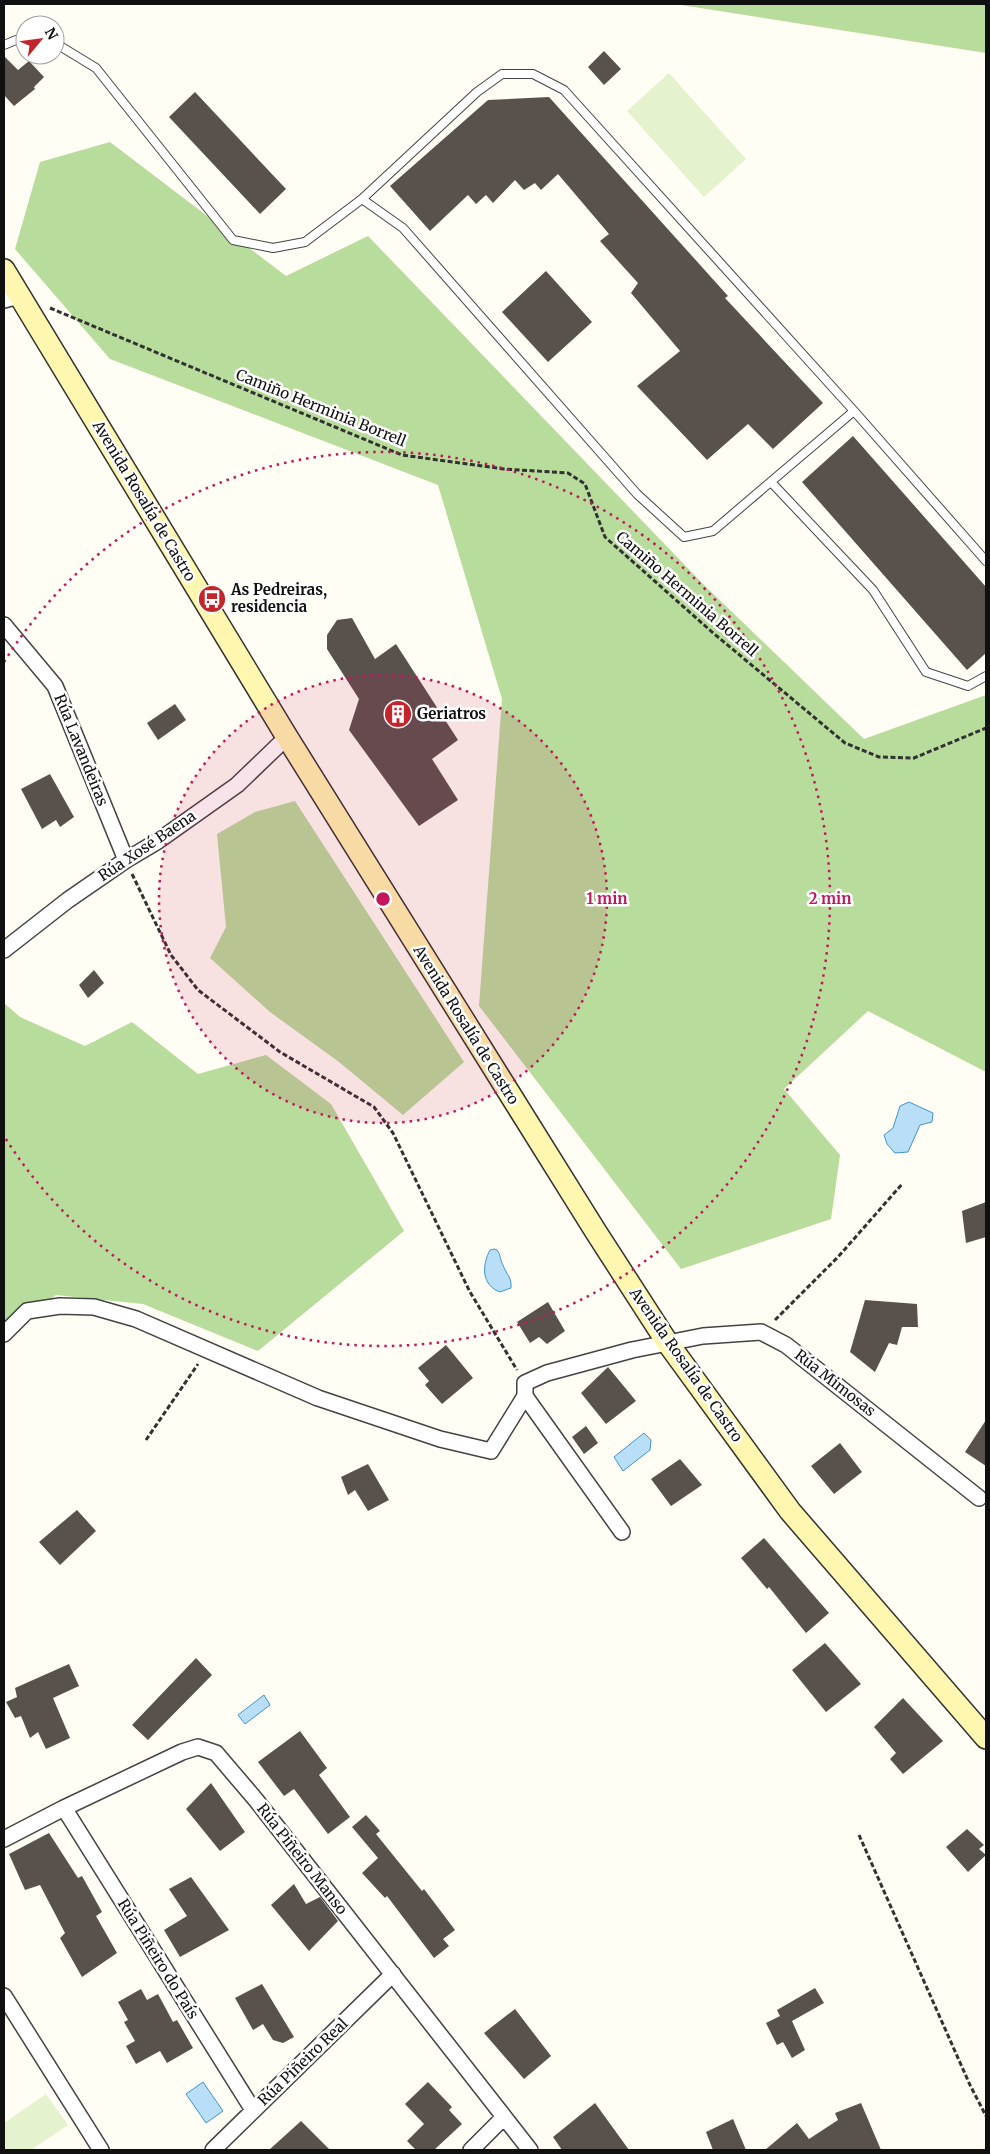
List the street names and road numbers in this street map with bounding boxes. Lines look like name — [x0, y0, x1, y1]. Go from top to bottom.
street label: Camiño Herminia Borrell — [233, 365, 409, 451]
street label: Avenida Rosalía de Castro — [88, 416, 200, 585]
street label: Camiño Herminia Borrell — [612, 527, 762, 661]
street label: Rúa Lavandeiras — [50, 691, 113, 809]
street label: Rúa Xosé Baena — [94, 806, 199, 885]
street label: Avenida Rosalía de Castro — [409, 941, 523, 1108]
street label: Avenida Rosalía de Castro — [625, 1283, 747, 1446]
street label: Rúa Mimosas — [791, 1345, 880, 1420]
street label: Rúa Piñeiro Manso — [253, 1799, 352, 1918]
street label: Rúa Piñeiro do País — [114, 1895, 203, 2022]
street label: Rúa Piñeiro Real — [254, 2014, 352, 2109]

